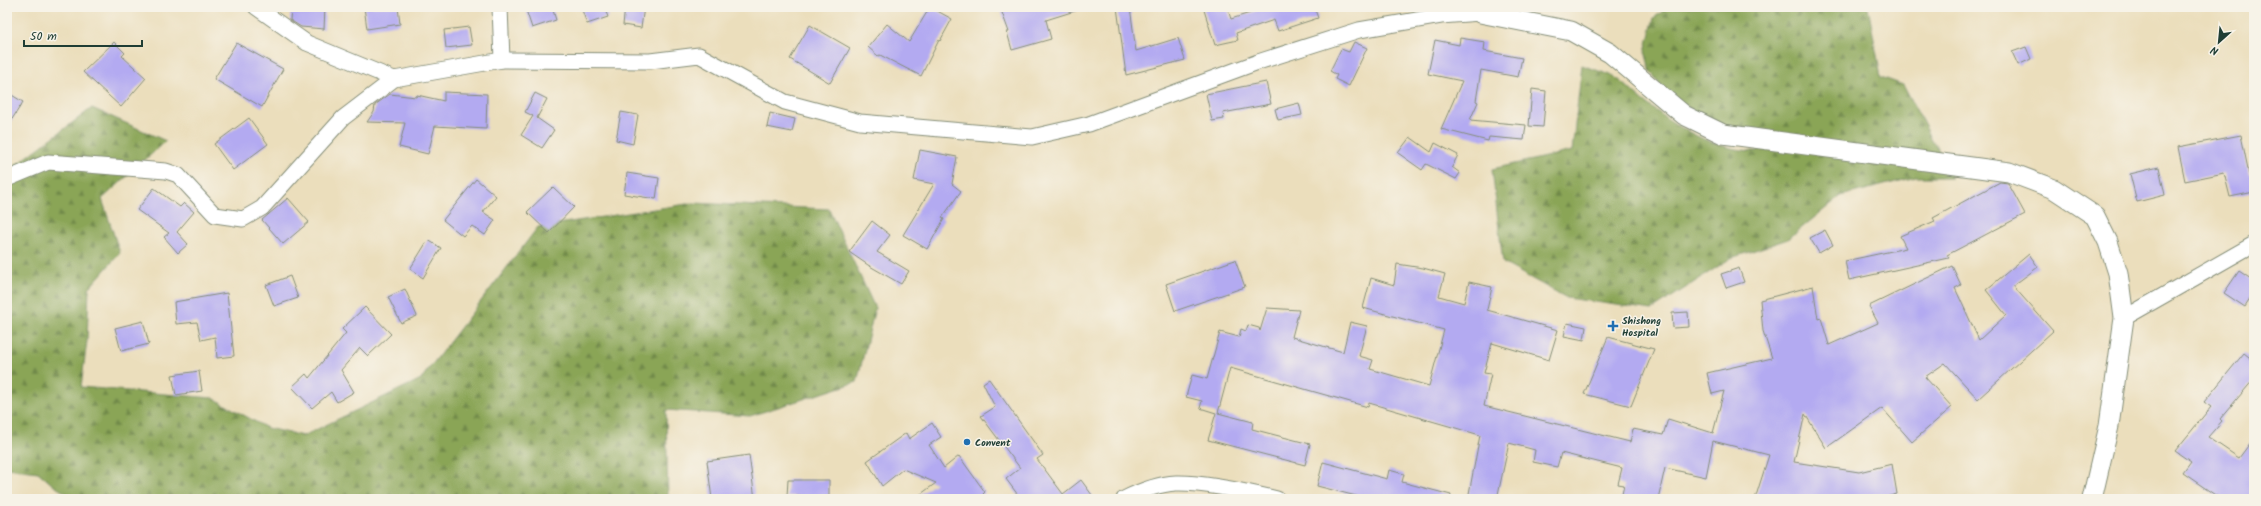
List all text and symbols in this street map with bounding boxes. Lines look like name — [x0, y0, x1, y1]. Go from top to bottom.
scale bar — [24, 22, 142, 48]
north arrow — [2199, 22, 2239, 62]
text: 50 m — [30, 27, 57, 46]
text: N — [2208, 40, 2222, 60]
place label: Shishong Hospital — [1622, 313, 1661, 341]
marker: Shishong Hospital — [1607, 320, 1619, 332]
place label: Convent — [975, 435, 1011, 451]
marker: Convent — [962, 437, 972, 447]

